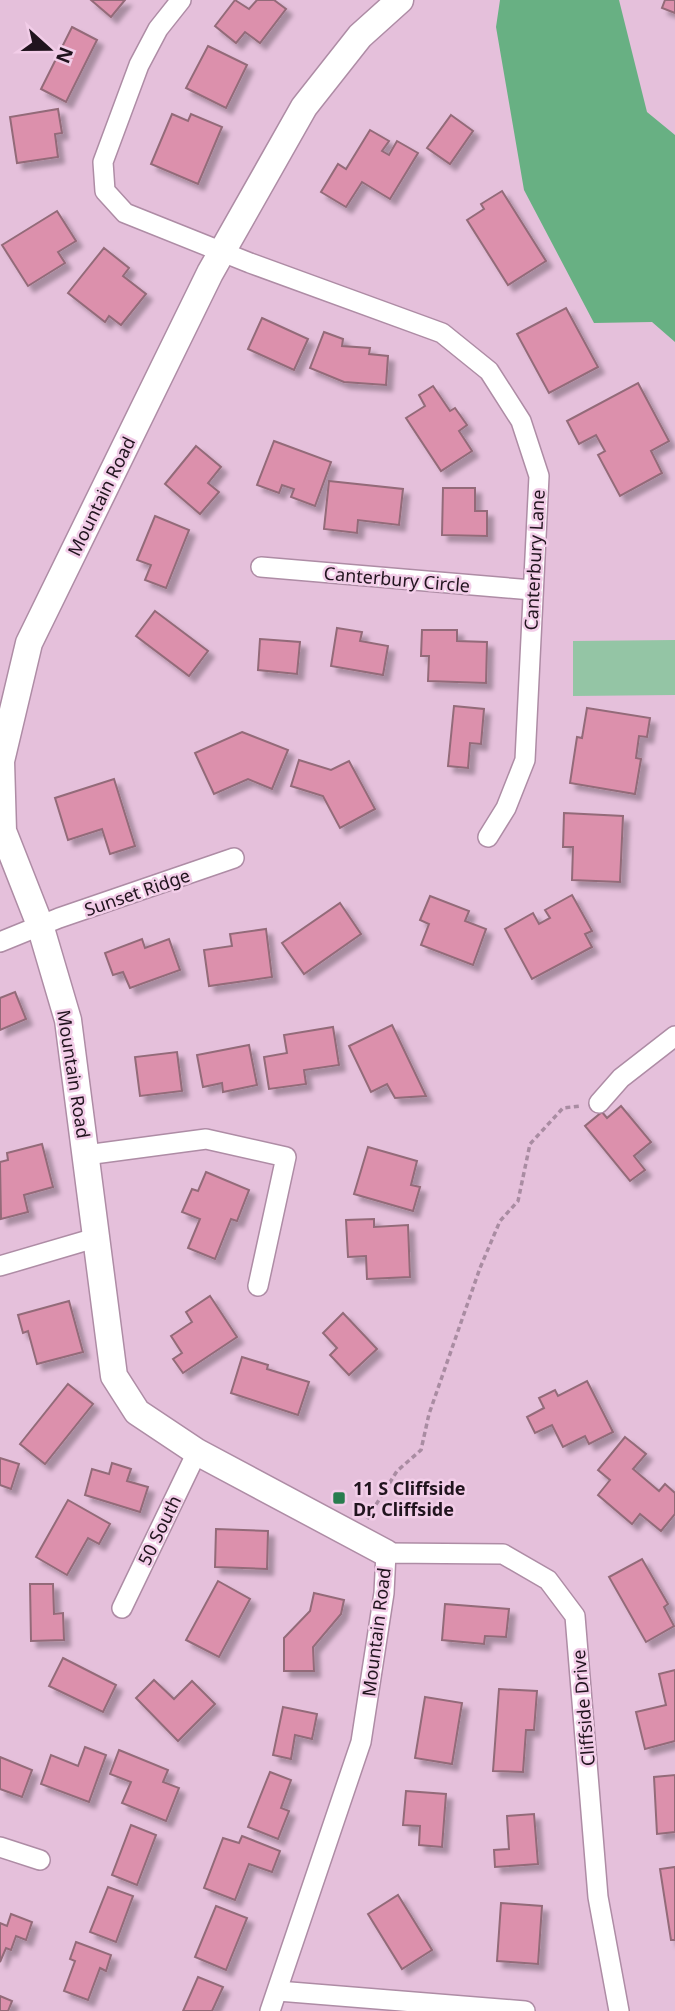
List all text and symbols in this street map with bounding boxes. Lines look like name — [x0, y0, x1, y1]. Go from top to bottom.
north arrow — [14, 14, 84, 84]
text: N — [50, 43, 80, 67]
street label: Mountain Road — [62, 432, 140, 560]
street label: Canterbury Lane — [518, 489, 550, 631]
street label: Canterbury Circle — [323, 561, 471, 597]
street label: Sunset Ridge — [81, 863, 193, 921]
street label: Mountain Road — [52, 1008, 96, 1140]
place label: 11 S Cliffside Dr, Cliffside — [353, 1476, 466, 1521]
marker: 11 S Cliffside Dr, Cliffside — [331, 1490, 347, 1506]
street label: 50 South — [132, 1491, 186, 1569]
street label: Mountain Road — [356, 1566, 396, 1698]
street label: Cliffside Drive — [566, 1649, 600, 1767]

